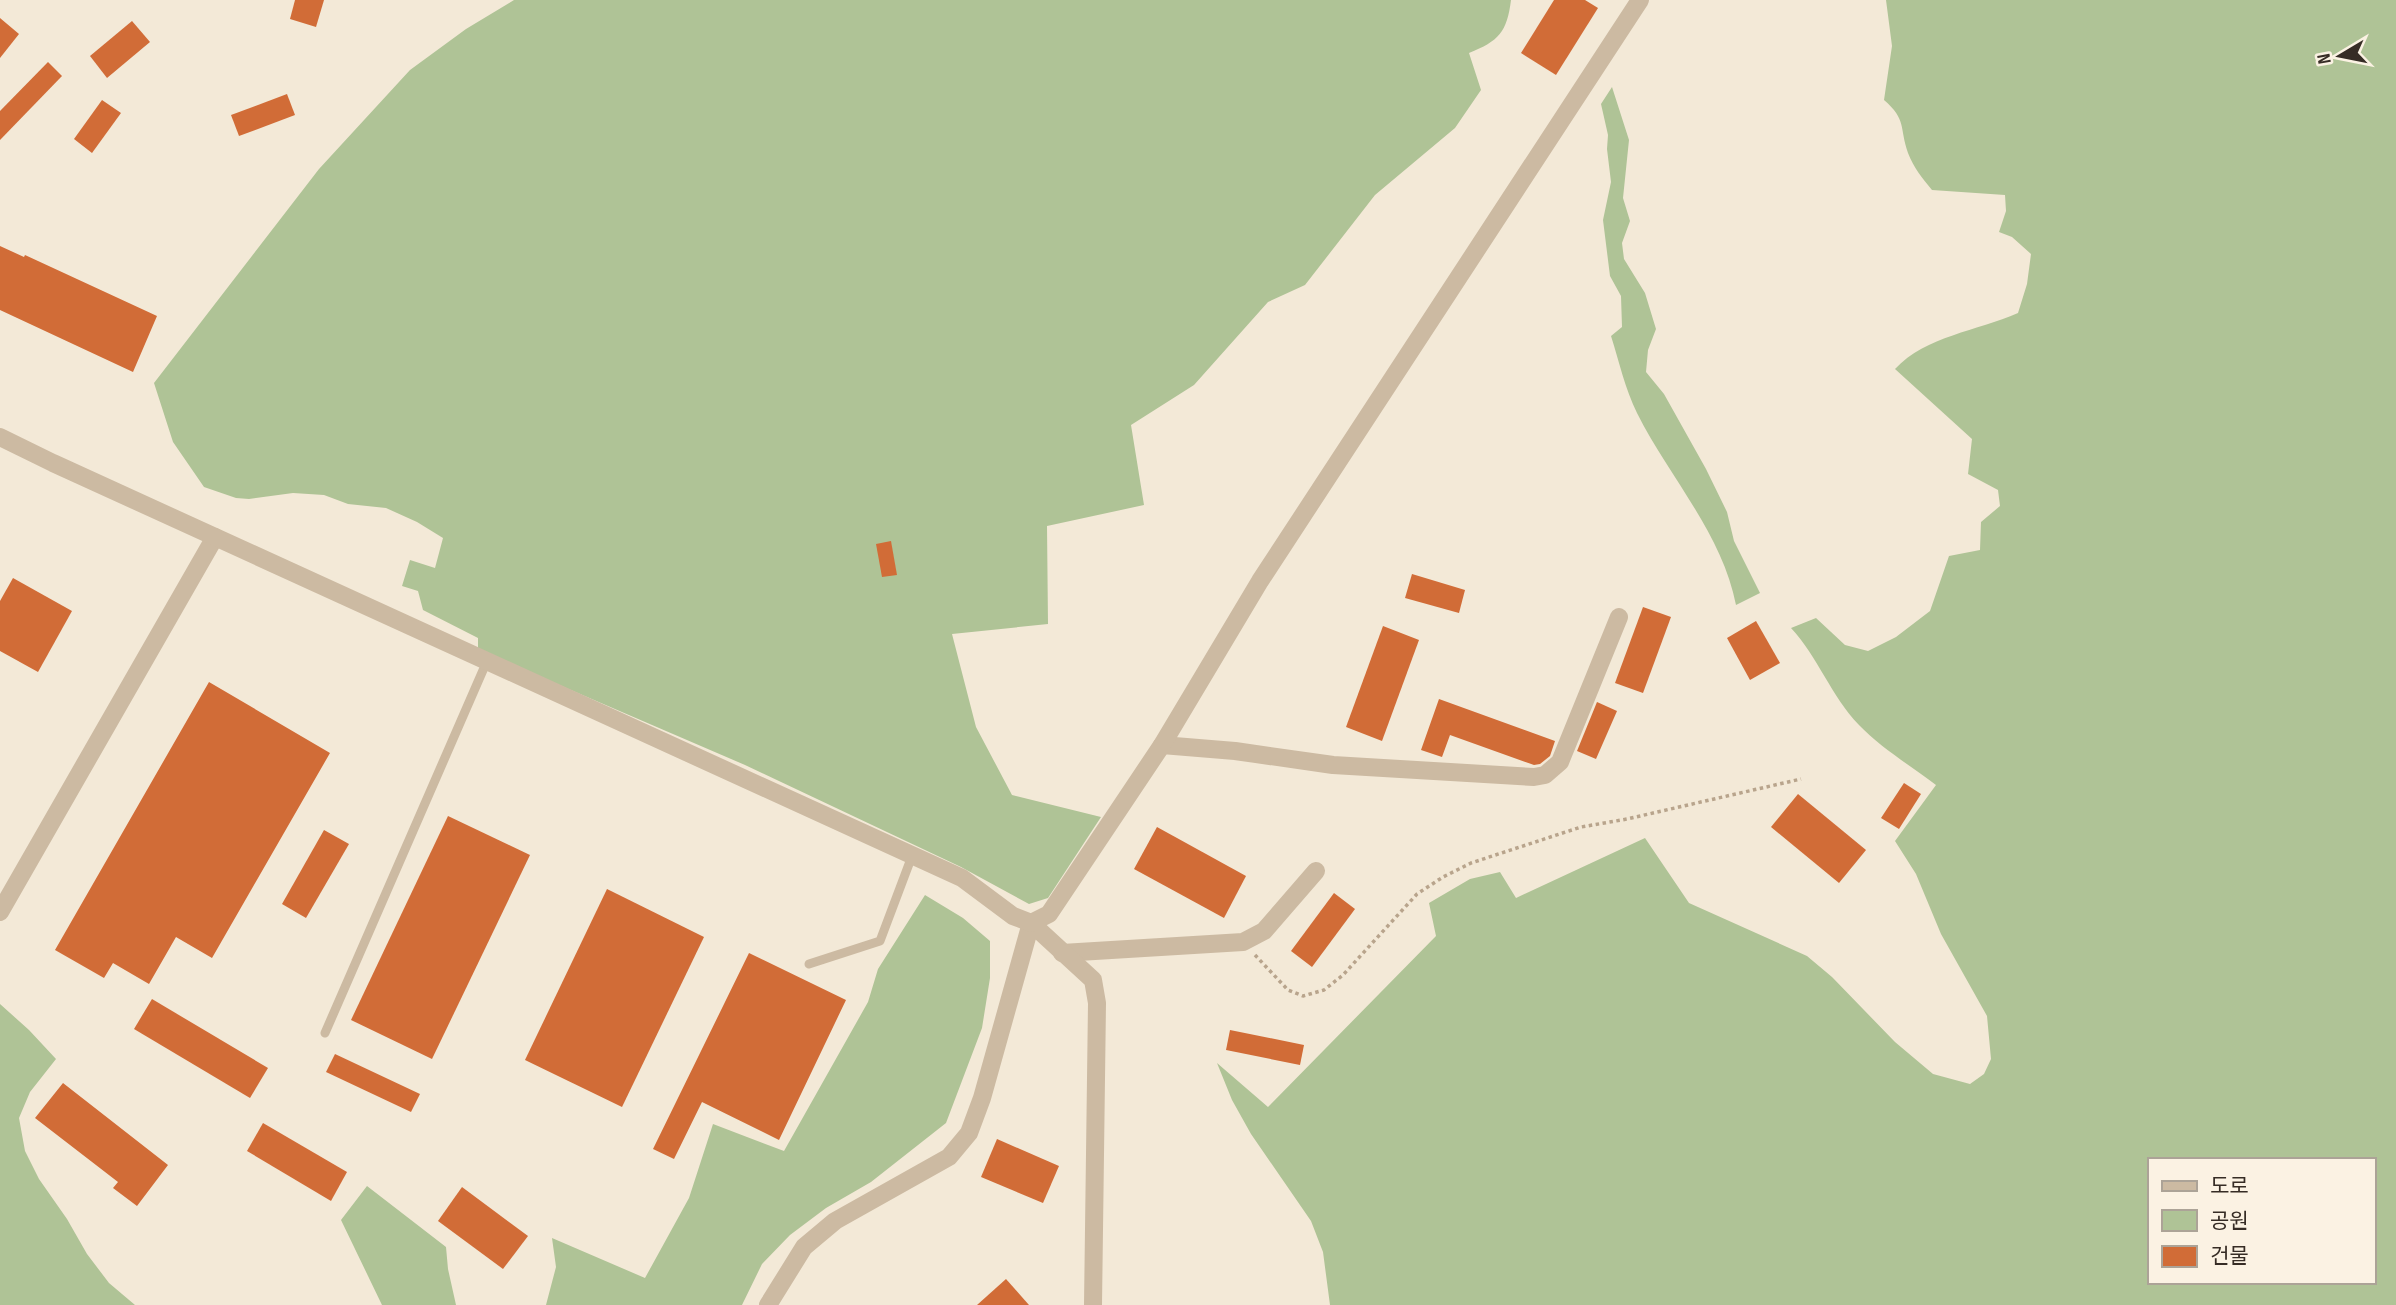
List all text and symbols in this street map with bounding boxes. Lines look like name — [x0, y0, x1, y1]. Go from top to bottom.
north arrow — [2305, 21, 2375, 91]
text: N — [2313, 52, 2337, 66]
legend — [2148, 1158, 2375, 1284]
text: 도로 — [2210, 1174, 2249, 1199]
text: 공원 — [2210, 1209, 2249, 1234]
text: 건물 — [2210, 1244, 2249, 1269]

